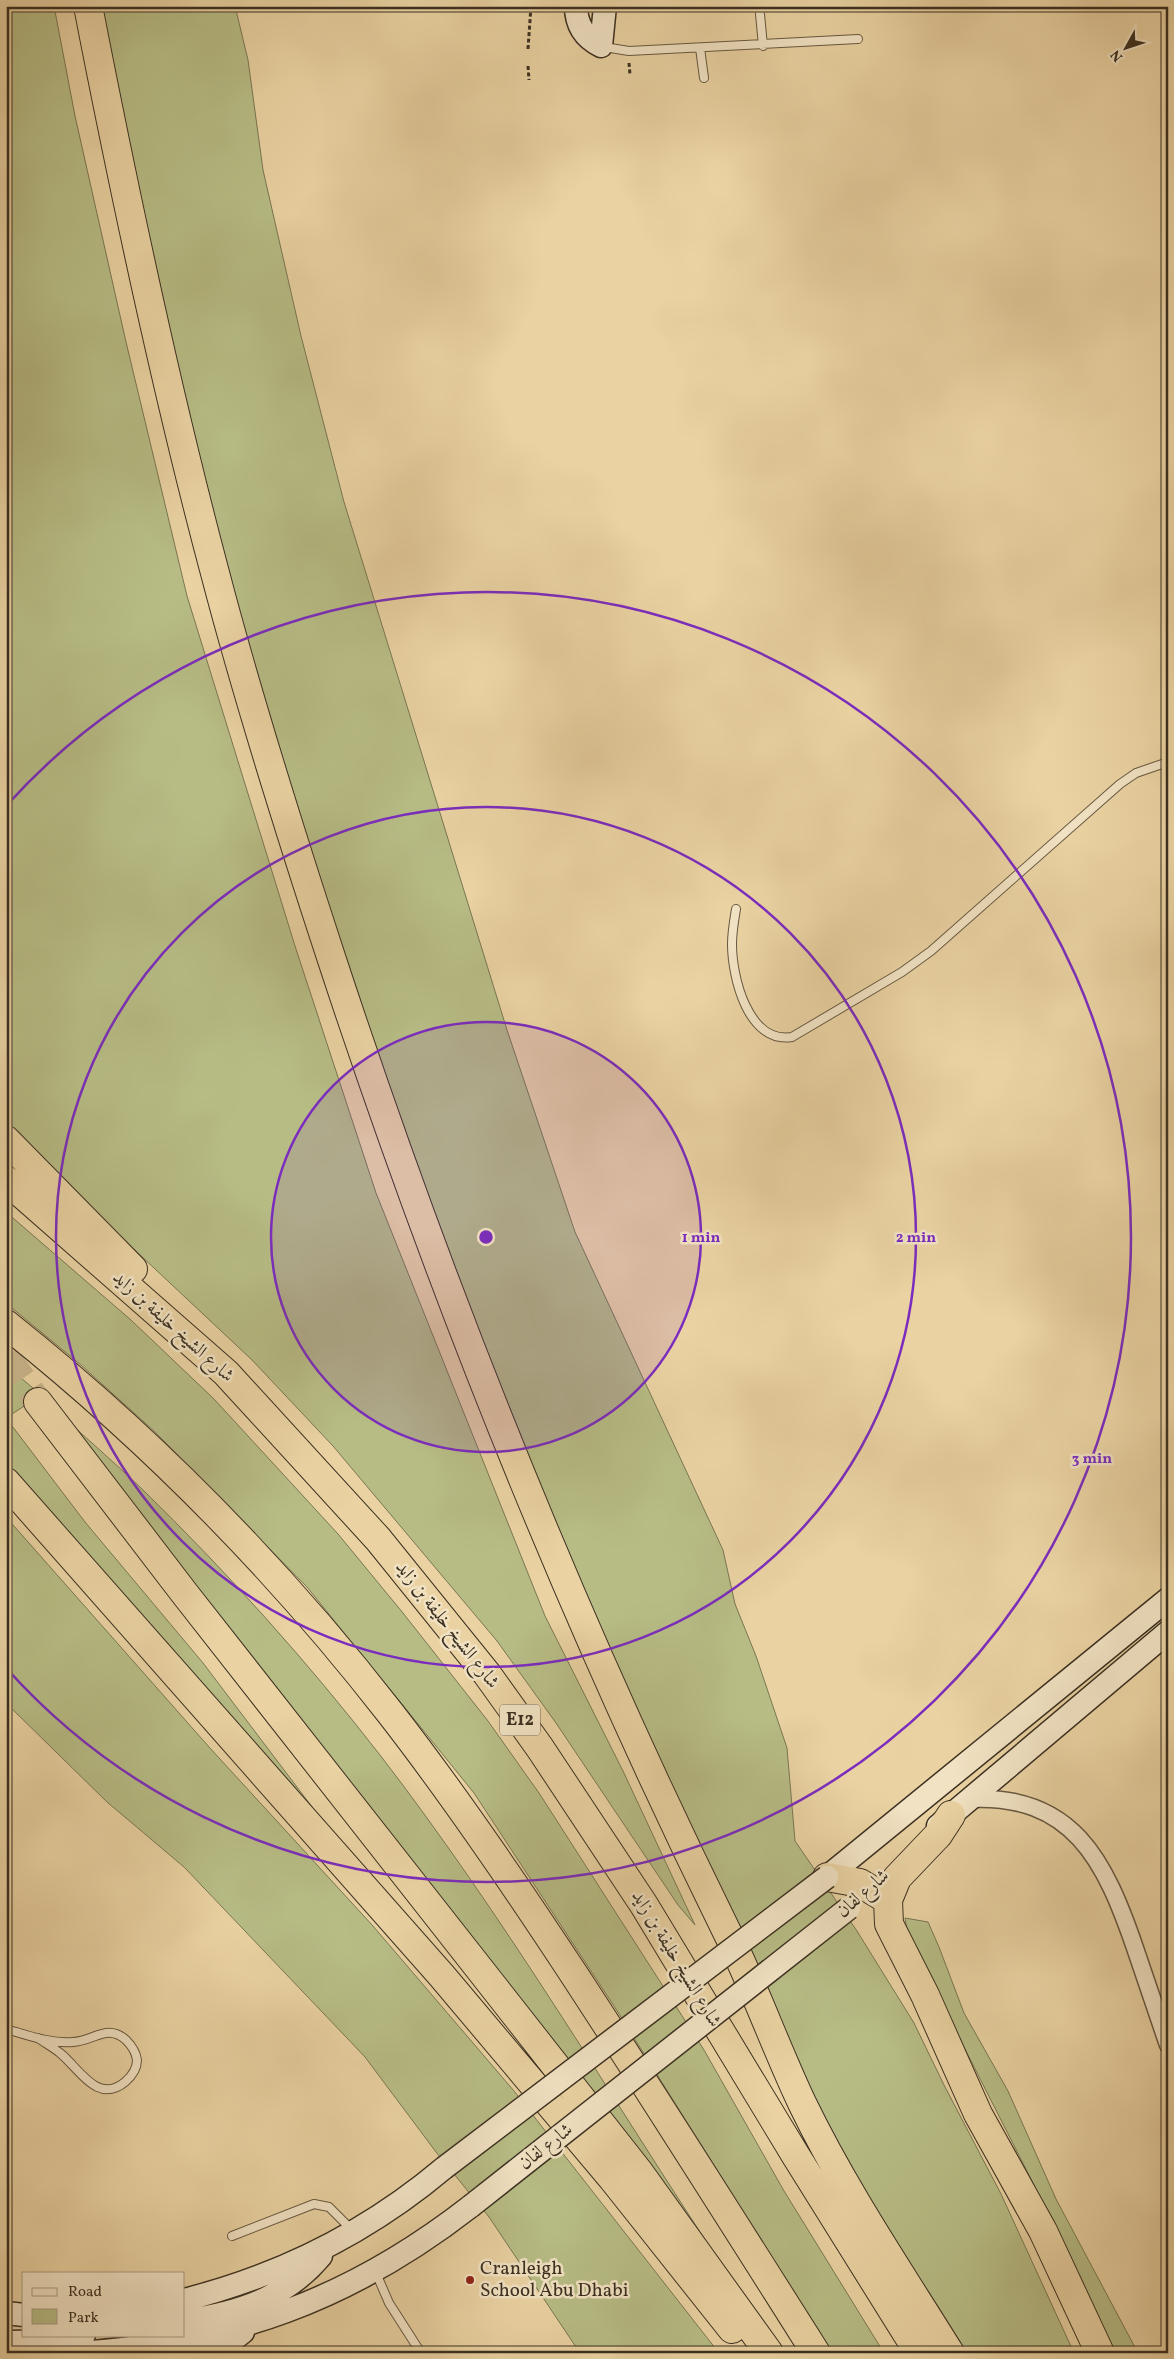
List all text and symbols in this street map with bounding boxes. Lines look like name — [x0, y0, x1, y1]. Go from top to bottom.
north arrow — [1102, 22, 1152, 72]
text: N — [1107, 45, 1128, 65]
centre of rings — [477, 1228, 495, 1246]
text: 1 min — [682, 1228, 720, 1249]
text: 2 min — [896, 1228, 936, 1249]
street label: شارع الشيخ خليفة بن زايد — [104, 1265, 240, 1391]
text: 3 min — [1072, 1449, 1112, 1470]
street label: شارع الشيخ خليفة بن زايد — [386, 1556, 505, 1696]
road number: E12 — [500, 1704, 540, 1736]
street label: شارع لفان — [831, 1864, 896, 1925]
street label: شارع الشيخ خليفة بن زايد — [622, 1886, 727, 2034]
street label: شارع لفان — [513, 2118, 579, 2177]
place label: Cranleigh School Abu Dhabi — [480, 2256, 629, 2304]
legend — [22, 2272, 185, 2336]
marker: Cranleigh School Abu Dhabi — [464, 2274, 476, 2286]
text: Road — [68, 2282, 102, 2303]
text: Park — [68, 2308, 99, 2329]

